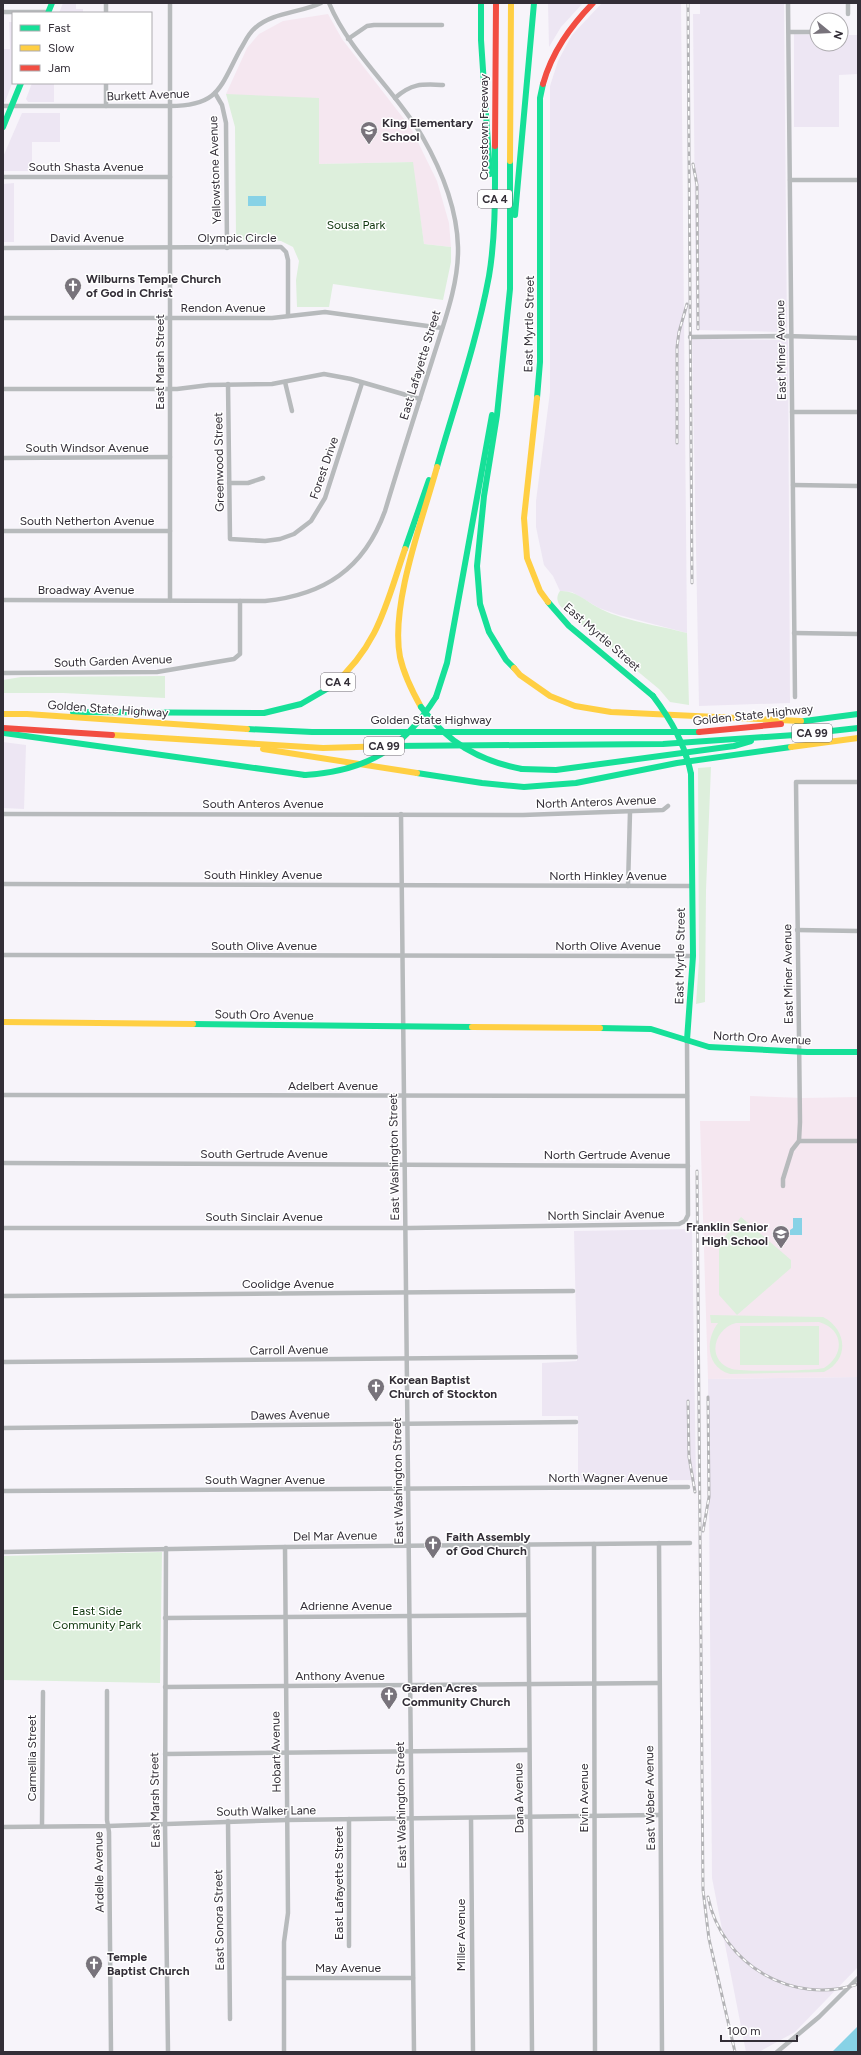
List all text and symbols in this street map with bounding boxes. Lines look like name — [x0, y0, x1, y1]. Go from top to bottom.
legend — [12, 12, 152, 84]
north arrow — [809, 12, 849, 52]
text: Fast — [48, 21, 71, 35]
text: N — [831, 29, 846, 41]
text: Slow — [48, 41, 75, 55]
text: Jam — [48, 61, 71, 75]
street label: Crosstown Freeway — [477, 73, 491, 180]
street label: Burkett Avenue — [106, 87, 190, 103]
street label: Yellowstone Avenue — [206, 115, 224, 224]
place label: King Elementary School — [382, 116, 473, 144]
school or university icon: King Elementary School — [359, 120, 379, 145]
street label: South Shasta Avenue — [28, 160, 144, 174]
road number: CA 4 — [478, 190, 512, 208]
park label: Sousa Park — [327, 218, 385, 232]
street label: David Avenue — [50, 231, 124, 245]
street label: Olympic Circle — [198, 231, 277, 245]
place label: Wilburns Temple Church of God in Christ — [86, 272, 221, 300]
street label: East Myrtle Street — [521, 275, 537, 373]
church icon: Wilburns Temple Church of God in Christ — [63, 276, 83, 301]
street label: East Miner Avenue — [773, 299, 789, 400]
street label: Rendon Avenue — [181, 301, 266, 315]
street label: East Lafayette Street — [397, 308, 443, 422]
street label: East Marsh Street — [153, 314, 167, 410]
street label: Greenwood Street — [211, 412, 227, 512]
street label: Forest Drive — [307, 435, 341, 501]
street label: South Windsor Avenue — [25, 441, 149, 455]
street label: South Netherton Avenue — [20, 514, 155, 528]
street label: Broadway Avenue — [38, 583, 135, 597]
street label: East Myrtle Street — [561, 600, 644, 674]
street label: South Garden Avenue — [54, 652, 173, 670]
road number: CA 4 — [321, 673, 355, 691]
street label: Golden State Highway — [47, 698, 170, 720]
street label: Golden State Highway — [692, 702, 815, 728]
street label: Golden State Highway — [370, 713, 492, 727]
road number: CA 99 — [792, 724, 832, 742]
road number: CA 99 — [364, 737, 404, 755]
street label: North Anteros Avenue — [536, 793, 657, 811]
street label: South Anteros Avenue — [202, 797, 324, 811]
street label: South Hinkley Avenue — [204, 868, 323, 882]
street label: North Hinkley Avenue — [549, 869, 667, 883]
street label: East Myrtle Street — [672, 907, 688, 1005]
street label: East Miner Avenue — [780, 923, 796, 1024]
street label: South Olive Avenue — [211, 939, 318, 953]
street label: North Olive Avenue — [555, 939, 661, 953]
street label: South Oro Avenue — [214, 1007, 314, 1023]
street label: North Oro Avenue — [713, 1028, 812, 1048]
street label: Adelbert Avenue — [288, 1079, 378, 1093]
street label: East Washington Street — [386, 1093, 402, 1221]
street label: South Gertrude Avenue — [200, 1147, 328, 1161]
street label: North Gertrude Avenue — [544, 1148, 671, 1162]
street label: North Sinclair Avenue — [547, 1207, 665, 1223]
street label: South Sinclair Avenue — [205, 1210, 323, 1224]
place label: Franklin Senior High School — [686, 1220, 768, 1248]
school or university icon: Franklin Senior High School — [771, 1224, 791, 1249]
street label: Coolidge Avenue — [242, 1277, 335, 1291]
street label: Carroll Avenue — [250, 1342, 329, 1358]
place label: Korean Baptist Church of Stockton — [389, 1373, 497, 1401]
church icon: Korean Baptist Church of Stockton — [366, 1377, 386, 1402]
street label: Dawes Avenue — [250, 1407, 330, 1423]
street label: East Washington Street — [390, 1417, 406, 1545]
street label: North Wagner Avenue — [548, 1471, 668, 1485]
street label: South Wagner Avenue — [205, 1473, 326, 1487]
street label: Del Mar Avenue — [293, 1528, 378, 1544]
place label: Faith Assembly of God Church — [446, 1530, 531, 1558]
church icon: Faith Assembly of God Church — [423, 1534, 443, 1559]
street label: Adrienne Avenue — [300, 1599, 392, 1613]
park label: East Side Community Park — [53, 1604, 142, 1632]
street label: Anthony Avenue — [295, 1669, 385, 1683]
place label: Garden Acres Community Church — [402, 1681, 510, 1709]
church icon: Garden Acres Community Church — [379, 1685, 399, 1710]
street label: Hobart Avenue — [268, 1711, 284, 1793]
street label: Carmellia Street — [25, 1714, 39, 1801]
street label: East Washington Street — [393, 1741, 409, 1869]
street label: East Weber Avenue — [642, 1745, 658, 1851]
street label: East Marsh Street — [147, 1752, 163, 1848]
street label: Dana Avenue — [511, 1762, 527, 1833]
street label: Elvin Avenue — [577, 1763, 591, 1833]
street label: South Walker Lane — [216, 1803, 316, 1819]
street label: East Lafayette Street — [332, 1826, 346, 1940]
street label: Ardelle Avenue — [91, 1831, 107, 1913]
street label: East Sonora Street — [211, 1869, 227, 1971]
street label: Miller Avenue — [454, 1898, 468, 1971]
place label: Temple Baptist Church — [107, 1950, 190, 1978]
church icon: Temple Baptist Church — [84, 1954, 104, 1979]
street label: May Avenue — [315, 1961, 381, 1975]
scale bar — [721, 2017, 797, 2043]
text: 100 m — [727, 2024, 761, 2038]

